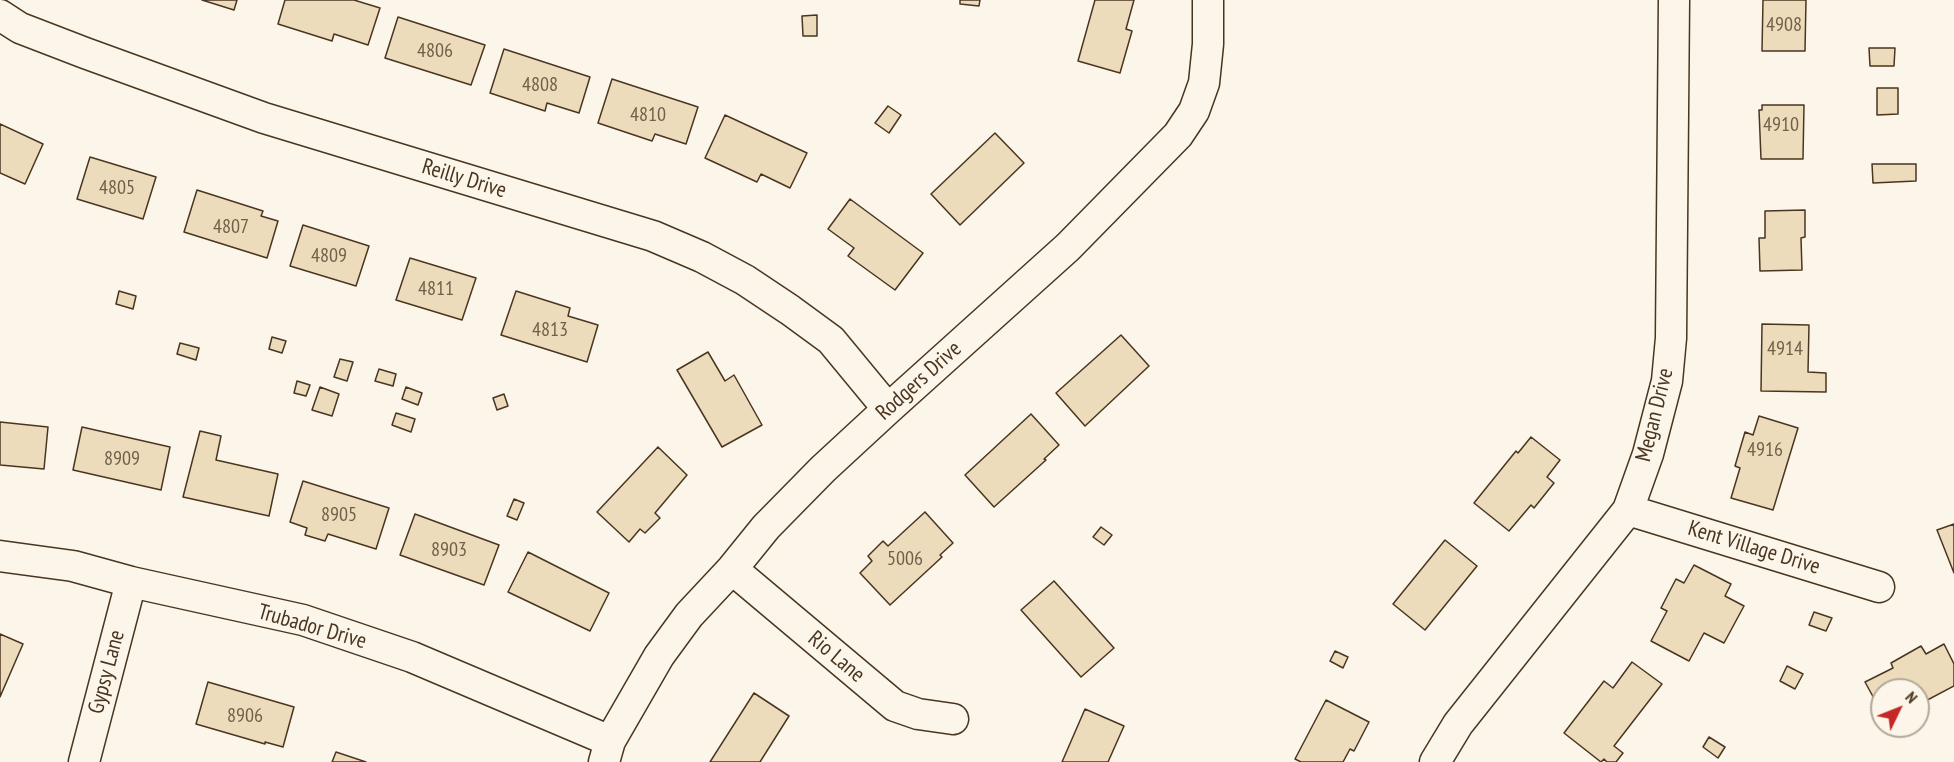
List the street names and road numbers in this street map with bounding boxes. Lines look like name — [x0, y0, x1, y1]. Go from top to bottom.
street label: Reilly Drive — [419, 154, 509, 204]
street label: Rodgers Drive — [871, 336, 967, 426]
street label: Megan Drive — [1631, 365, 1679, 465]
street label: Kent Village Drive — [1685, 515, 1823, 581]
street label: Trubador Drive — [255, 599, 369, 655]
street label: Rio Lane — [802, 626, 870, 688]
street label: Gypsy Lane — [83, 627, 131, 717]

